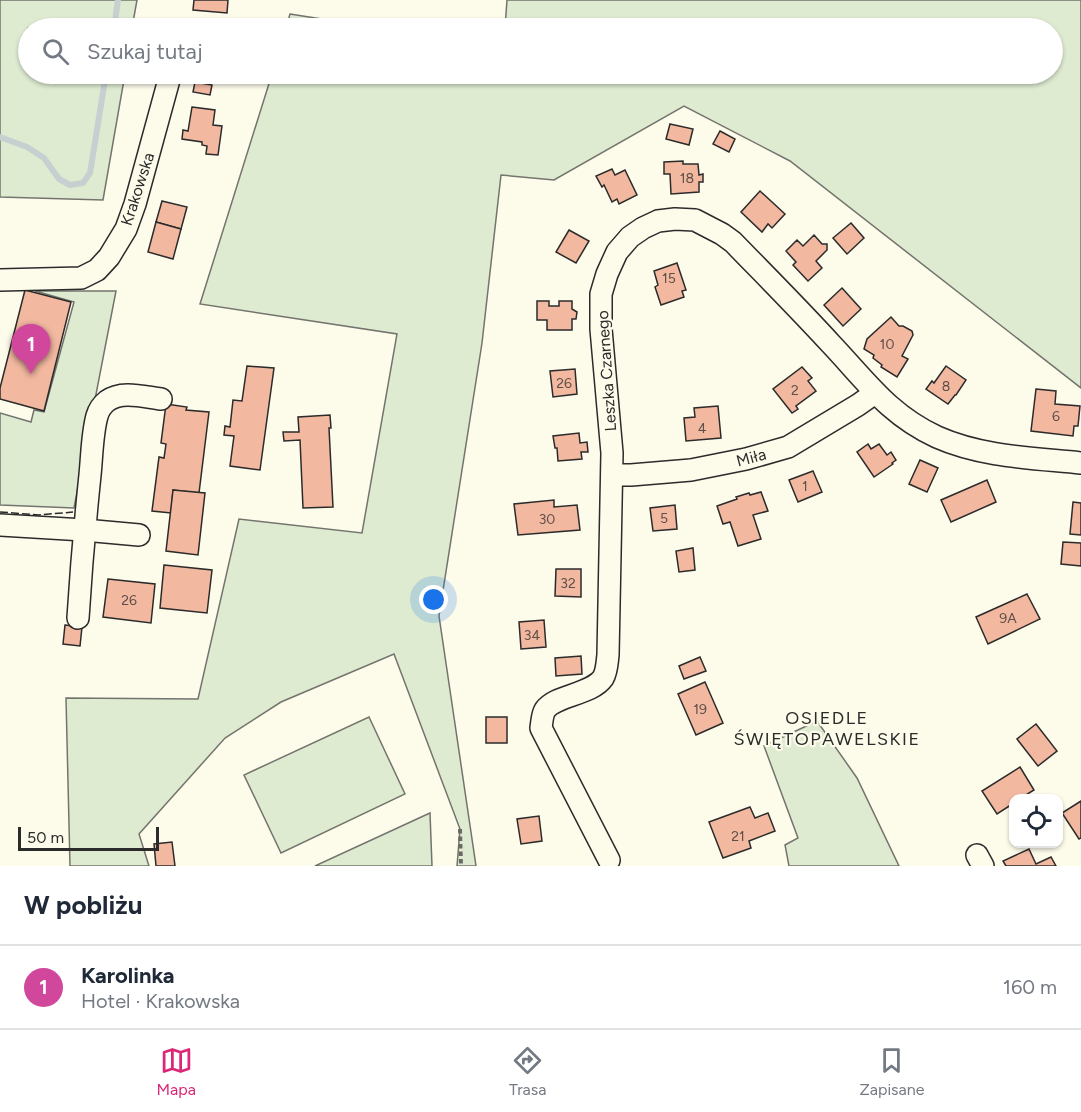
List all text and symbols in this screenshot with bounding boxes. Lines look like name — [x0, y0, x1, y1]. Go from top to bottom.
search box — [18, 18, 1063, 84]
icon: search — [39, 35, 72, 68]
text: Szukaj tutaj — [87, 38, 203, 65]
street label: Krakowska — [117, 150, 158, 228]
house number: 18 — [680, 170, 694, 187]
house number: 15 — [662, 270, 676, 287]
street label: Leszka Czarnego — [593, 310, 620, 432]
pin: 1 — [12, 324, 51, 374]
house number: 10 — [880, 336, 894, 353]
house number: 26 — [556, 375, 572, 392]
house number: 8 — [942, 378, 950, 395]
house number: 2 — [791, 382, 799, 399]
house number: 6 — [1052, 408, 1060, 425]
house number: 4 — [698, 420, 707, 437]
street label: Miła — [734, 444, 768, 471]
house number: 1 — [802, 478, 808, 495]
house number: 5 — [660, 510, 668, 527]
house number: 30 — [539, 511, 555, 528]
house number: 32 — [560, 575, 576, 592]
your location — [419, 585, 448, 614]
house number: 26 — [121, 592, 137, 609]
house number: 9A — [999, 610, 1017, 627]
house number: 34 — [524, 627, 540, 644]
house number: 19 — [693, 701, 707, 718]
district label: OSIEDLE ŚWIĘTOPAWELSKIE — [733, 707, 921, 750]
map controls — [1009, 794, 1063, 848]
button: locate — [1009, 794, 1063, 848]
scale bar — [18, 824, 159, 852]
text: 50 m — [27, 828, 64, 847]
house number: 21 — [731, 828, 745, 845]
text: W pobliżu — [24, 889, 142, 921]
text: Karolinka — [81, 962, 175, 989]
text: 1 — [39, 975, 48, 999]
text: 160 m — [1003, 975, 1057, 999]
text: Hotel · Krakowska — [81, 989, 240, 1013]
tab: Mapa — [157, 1044, 196, 1099]
tab: Trasa — [509, 1044, 546, 1099]
tab: Zapisane — [860, 1044, 924, 1099]

